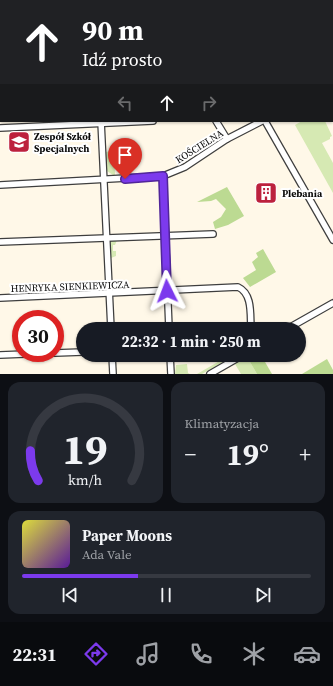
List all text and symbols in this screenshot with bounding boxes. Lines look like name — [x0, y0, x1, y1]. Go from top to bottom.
text: 90 m — [82, 11, 144, 49]
icon: ahead — [16, 16, 68, 68]
text: Idź prosto — [82, 47, 162, 72]
icon: left — [114, 92, 136, 114]
icon: ahead — [156, 92, 178, 114]
icon: right — [198, 92, 220, 114]
street label: KOŚCIELNA — [173, 126, 226, 166]
school or university icon: Zespół Szkół Specjalnych — [6, 129, 32, 155]
place label: Zespół Szkół Specjalnych — [34, 130, 92, 155]
pin — [108, 138, 142, 179]
icon: arrive — [114, 144, 136, 166]
building icon: Plebania — [253, 180, 279, 206]
place label: Plebania — [282, 187, 323, 200]
position arrow — [146, 270, 188, 312]
street label: HENRYKA SIENKIEWICZA — [10, 278, 130, 295]
speed limit sign: 30 — [12, 310, 64, 362]
text: 22:32 · 1 min · 250 m — [122, 331, 261, 352]
text: Klimatyzacja — [185, 415, 259, 432]
text: 19 — [63, 420, 108, 477]
text: 19° — [227, 434, 269, 475]
text: − — [185, 439, 196, 469]
text: + — [299, 439, 311, 469]
text: km/h — [68, 469, 103, 489]
text: Paper Moons — [82, 525, 172, 546]
text: Ada Vale — [82, 546, 132, 563]
icon: previous — [59, 584, 81, 606]
icon: pause — [155, 584, 177, 606]
icon: next — [252, 584, 274, 606]
icon: directions — [82, 640, 110, 668]
icon: music — [134, 640, 162, 668]
icon: phone — [187, 640, 215, 668]
icon: climate — [240, 640, 268, 668]
icon: car — [293, 640, 321, 668]
text: 22:31 — [12, 642, 57, 667]

